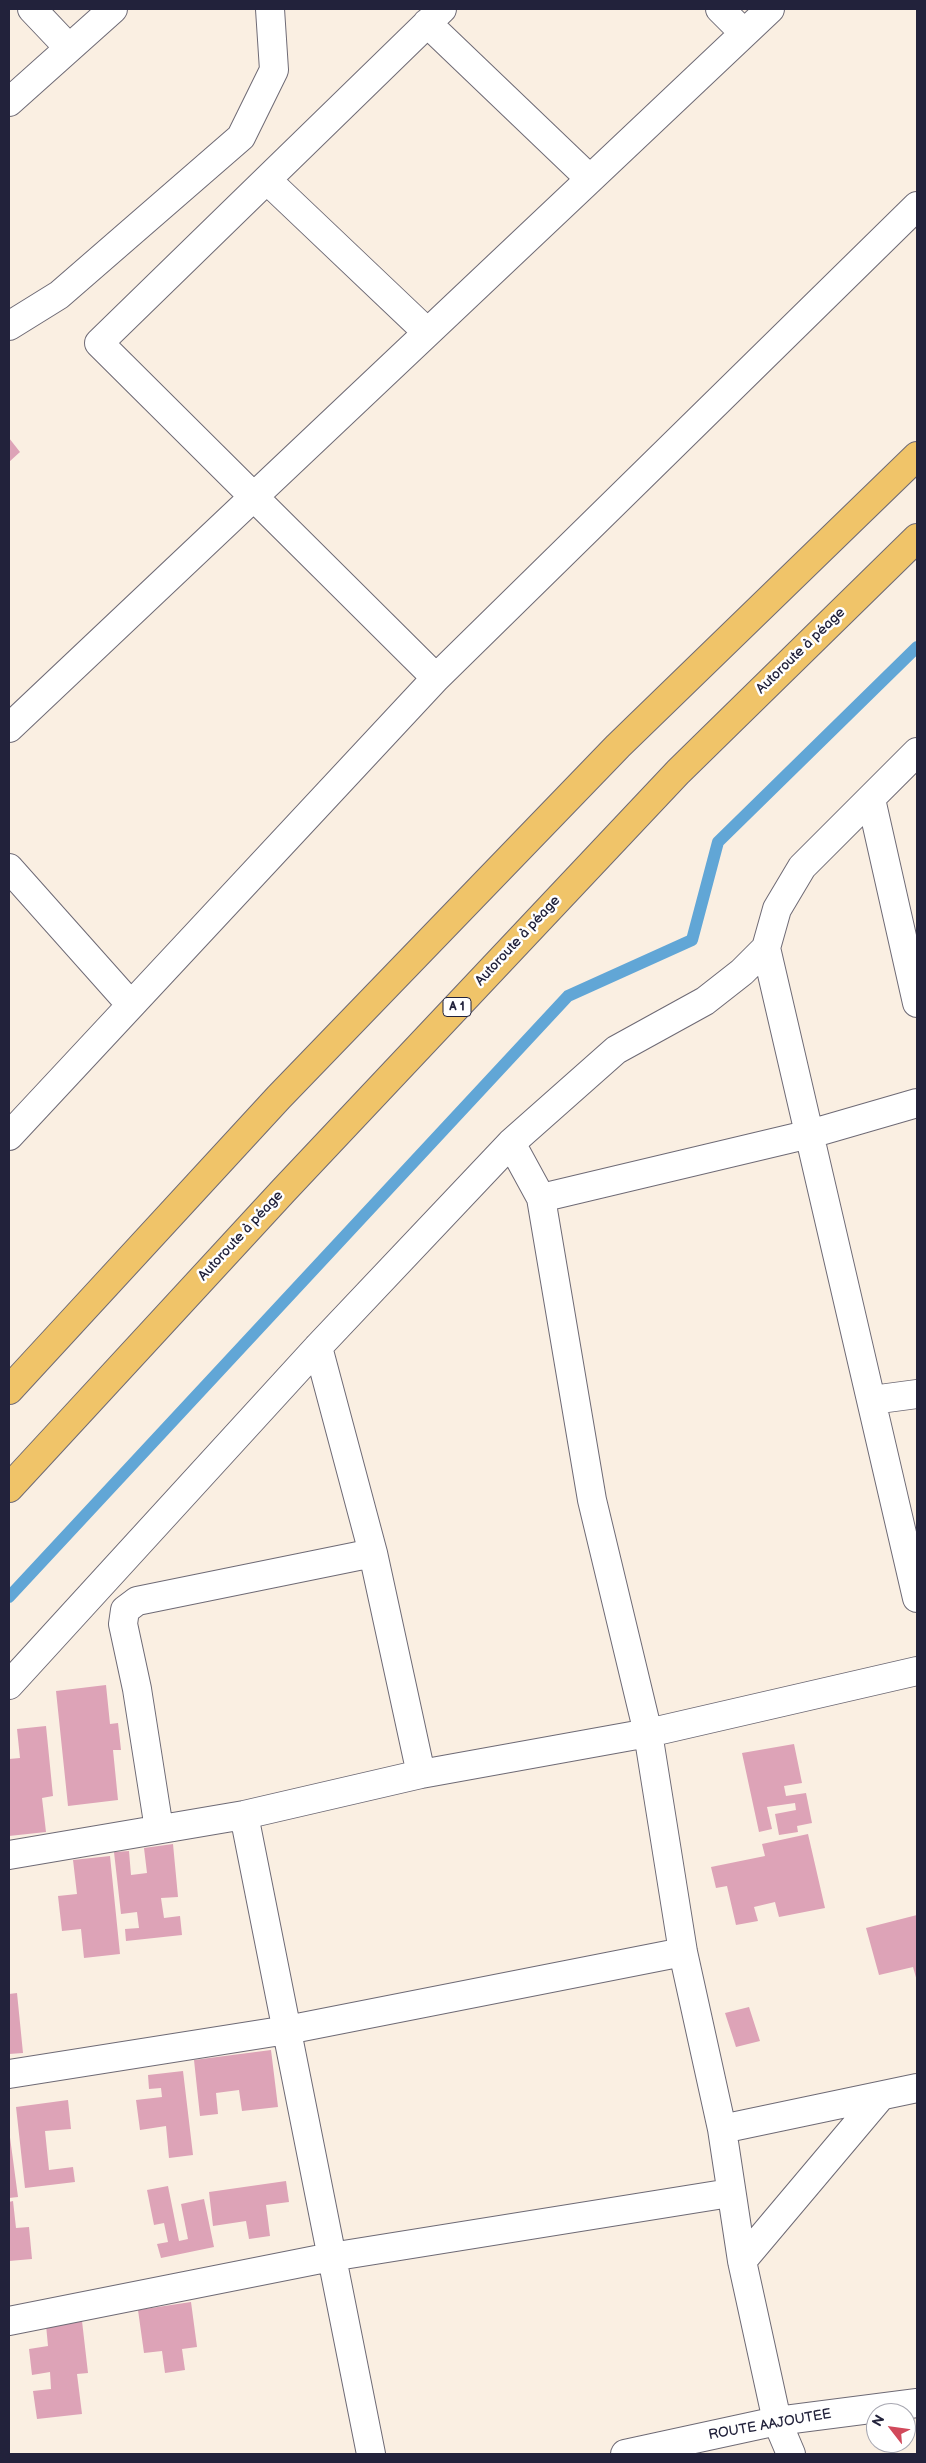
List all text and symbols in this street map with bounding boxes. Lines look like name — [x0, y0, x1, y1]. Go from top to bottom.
street label: Autoroute à péage — [753, 604, 849, 698]
street label: Autoroute à péage — [472, 892, 564, 990]
road number: A 1 — [443, 998, 471, 1016]
street label: Autoroute à péage — [195, 1187, 287, 1285]
north arrow — [866, 2403, 916, 2453]
street label: ROUTE AAJOUTEE — [707, 2406, 833, 2444]
text: N — [868, 2412, 888, 2430]

